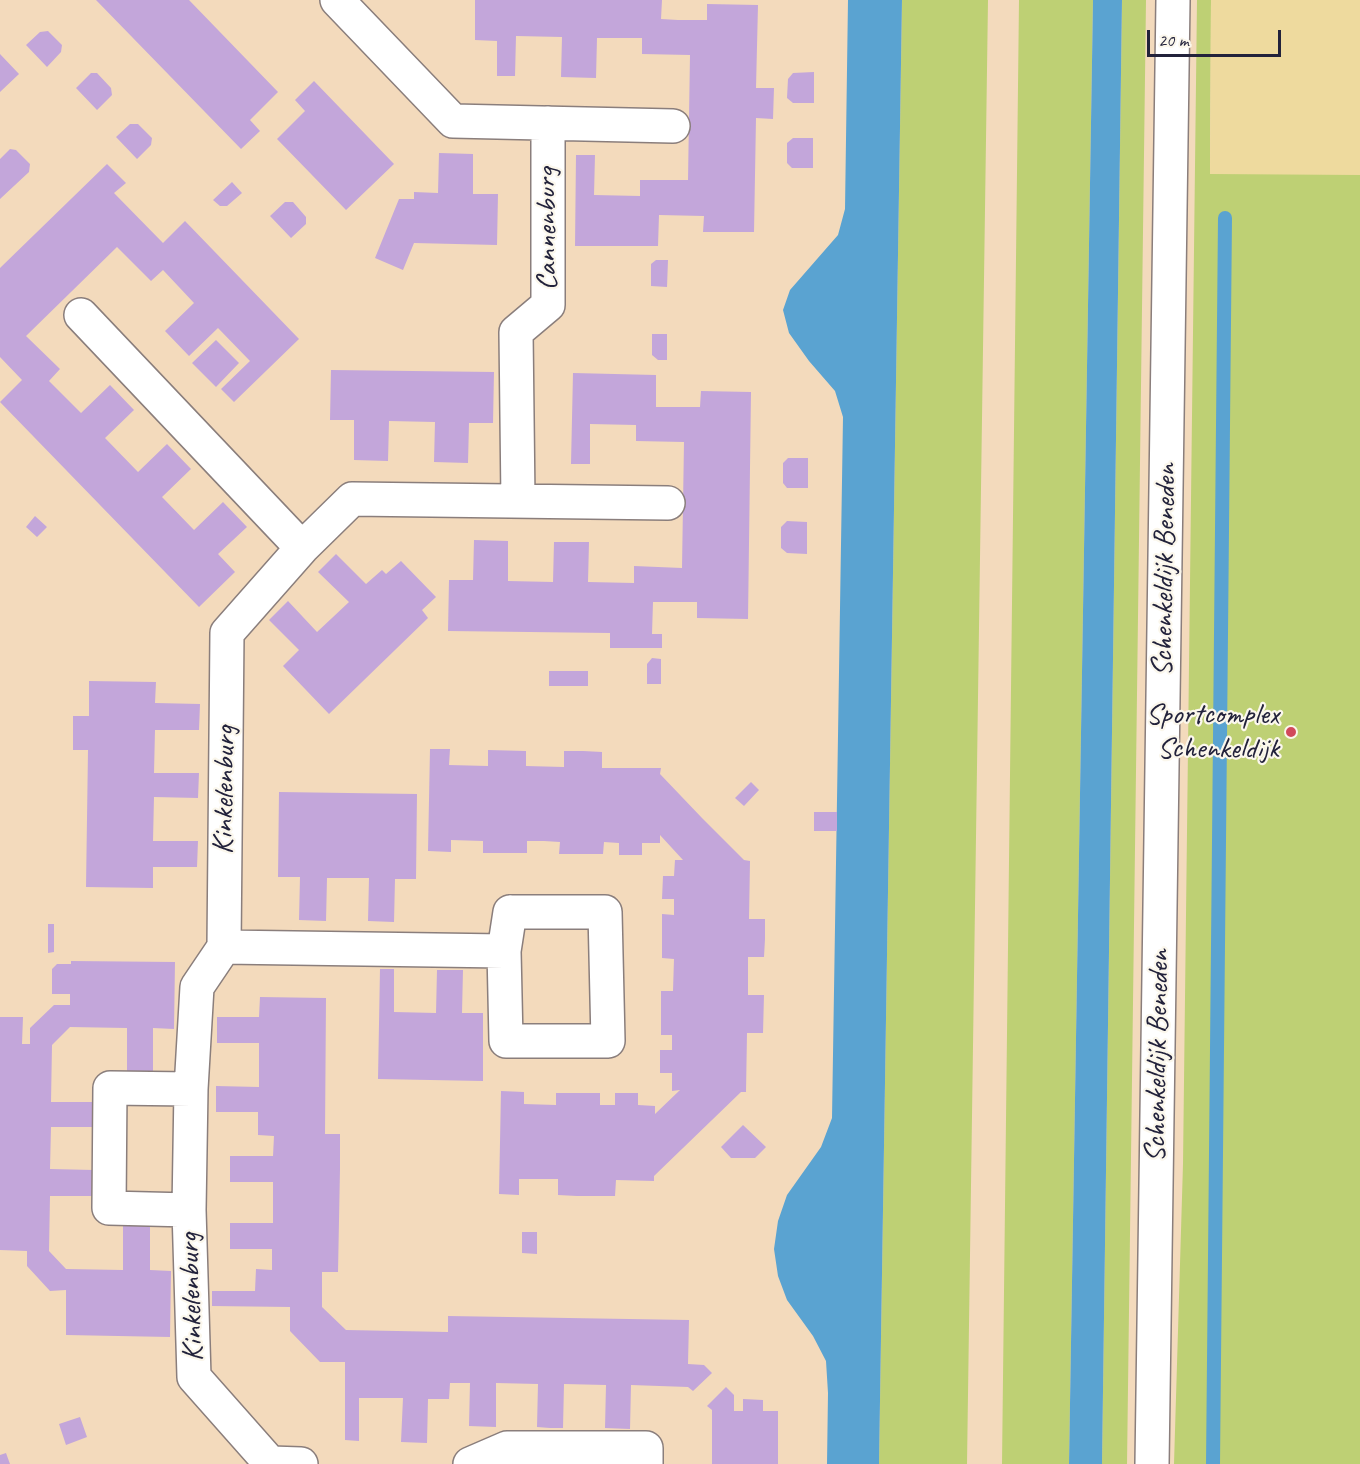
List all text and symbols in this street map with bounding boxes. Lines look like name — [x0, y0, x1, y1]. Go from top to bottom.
scale bar — [1150, 18, 1284, 56]
text: 20 m — [1158, 29, 1189, 51]
street label: Cannenburg — [529, 167, 565, 291]
street label: Schenkeldijk Beneden — [1145, 463, 1185, 677]
place label: Sportcomplex Schenkeldijk — [1146, 697, 1279, 768]
street label: Kinkelenburg — [206, 725, 244, 855]
marker: Sportcomplex Schenkeldijk — [1284, 725, 1298, 739]
street label: Schenkeldijk Beneden — [1138, 949, 1178, 1163]
street label: Kinkelenburg — [172, 1232, 212, 1362]

